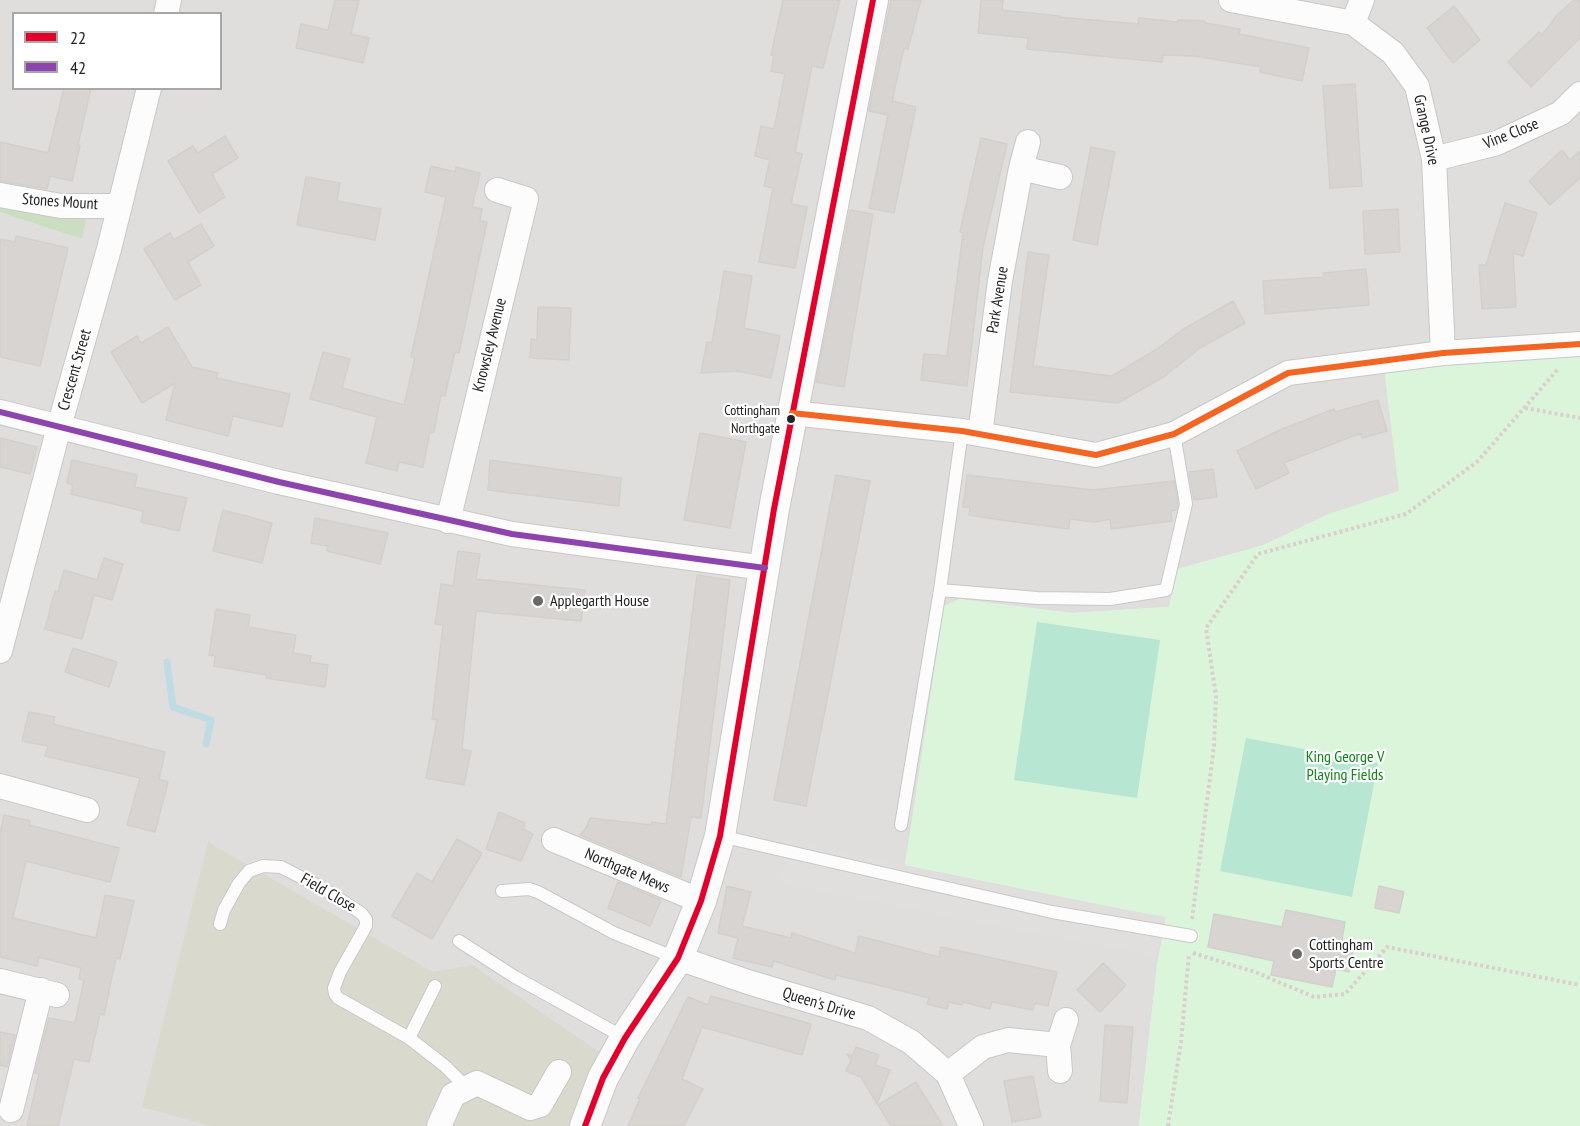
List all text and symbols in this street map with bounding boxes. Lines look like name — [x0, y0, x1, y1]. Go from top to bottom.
legend — [12, 12, 222, 90]
text: 22 — [70, 26, 86, 49]
text: 42 — [70, 56, 86, 79]
street label: Grange Drive — [1409, 93, 1443, 167]
street label: Vine Close — [1481, 114, 1541, 154]
street label: Stones Mount — [21, 190, 99, 214]
street label: Park Avenue — [983, 265, 1013, 335]
street label: Knowsley Avenue — [469, 296, 511, 394]
street label: Crescent Street — [54, 327, 96, 413]
place label: Cottingham Northgate — [724, 403, 780, 436]
marker: Cottingham Northgate — [785, 413, 797, 425]
place label: Applegarth House — [550, 591, 649, 611]
marker: Applegarth House — [531, 594, 545, 608]
park label: King George V Playing Fields — [1306, 747, 1384, 785]
street label: Northgate Mews — [581, 844, 673, 898]
street label: Field Close — [297, 870, 359, 916]
place label: Cottingham Sports Centre — [1309, 935, 1384, 973]
marker: Cottingham Sports Centre — [1290, 947, 1304, 961]
street label: Queen's Drive — [780, 984, 858, 1024]

